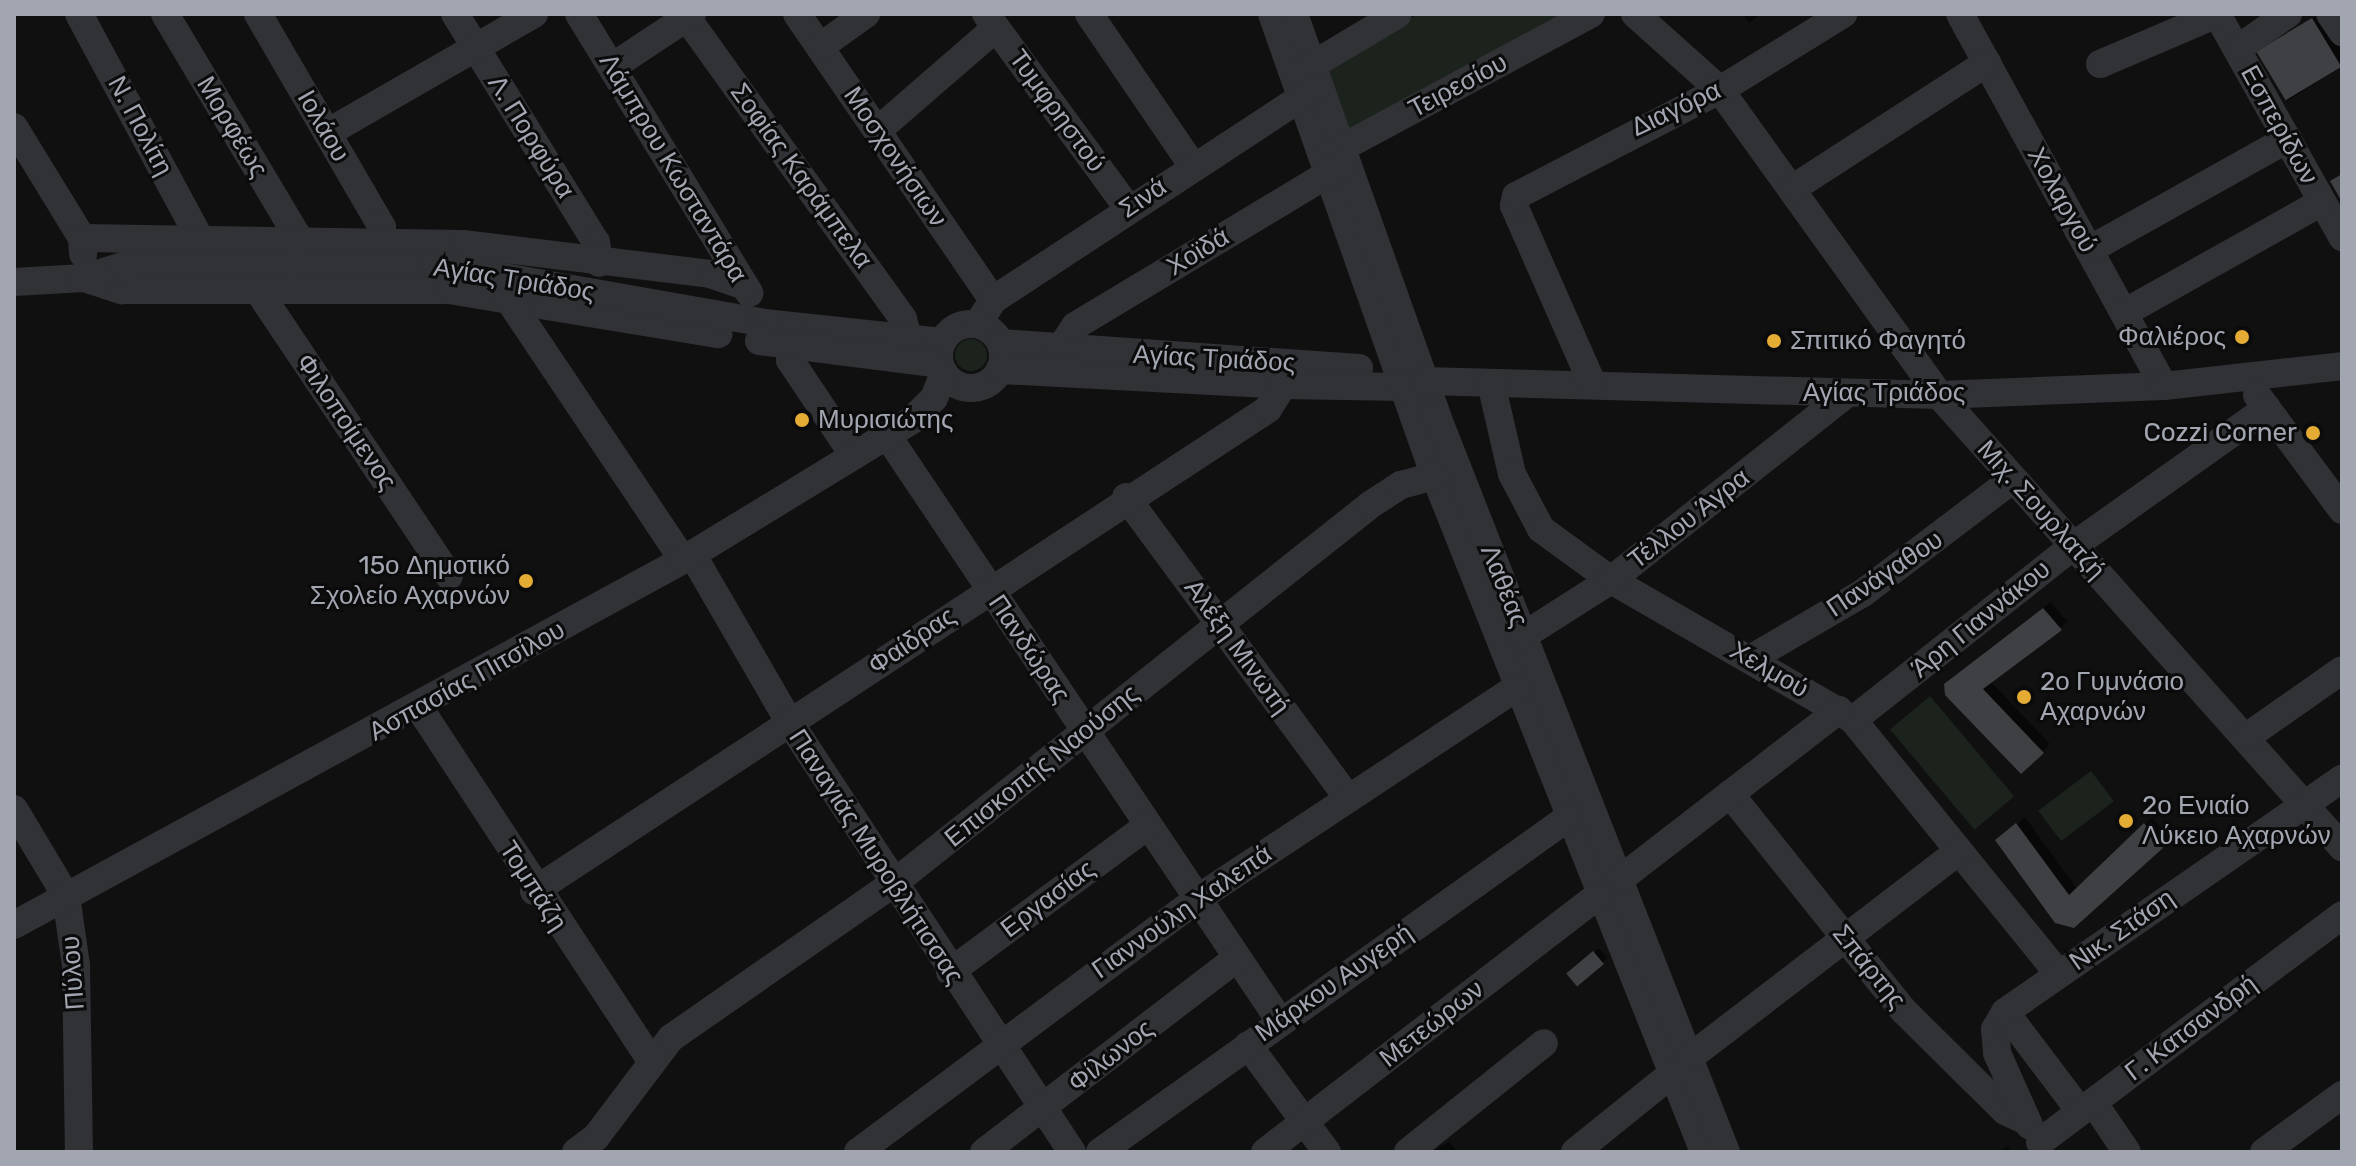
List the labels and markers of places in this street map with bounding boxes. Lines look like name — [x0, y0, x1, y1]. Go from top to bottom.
place label: Φαλιέρος — [2118, 321, 2226, 353]
place label: Σπιτικό Φαγητό — [1790, 325, 1966, 357]
marker: Φαλιέρος — [2233, 328, 2251, 346]
marker: Σπιτικό Φαγητό — [1765, 332, 1783, 350]
place label: Μυρισιώτης — [818, 404, 953, 436]
marker: Μυρισιώτης — [793, 411, 811, 429]
place label: Cozzi Corner — [2143, 417, 2297, 449]
marker: Cozzi Corner — [2304, 424, 2322, 442]
place label: 15ο Δημοτικό Σχολείο Αχαρνών — [310, 550, 510, 612]
marker: 15ο Δημοτικό Σχολείο Αχαρνών — [517, 572, 535, 590]
place label: 2ο Γυμνάσιο Αχαρνών — [2040, 666, 2184, 728]
marker: 2ο Γυμνάσιο Αχαρνών — [2015, 688, 2033, 706]
place label: 2ο Ενιαίο Λύκειο Αχαρνών — [2142, 790, 2331, 852]
marker: 2ο Ενιαίο Λύκειο Αχαρνών — [2117, 812, 2135, 830]

